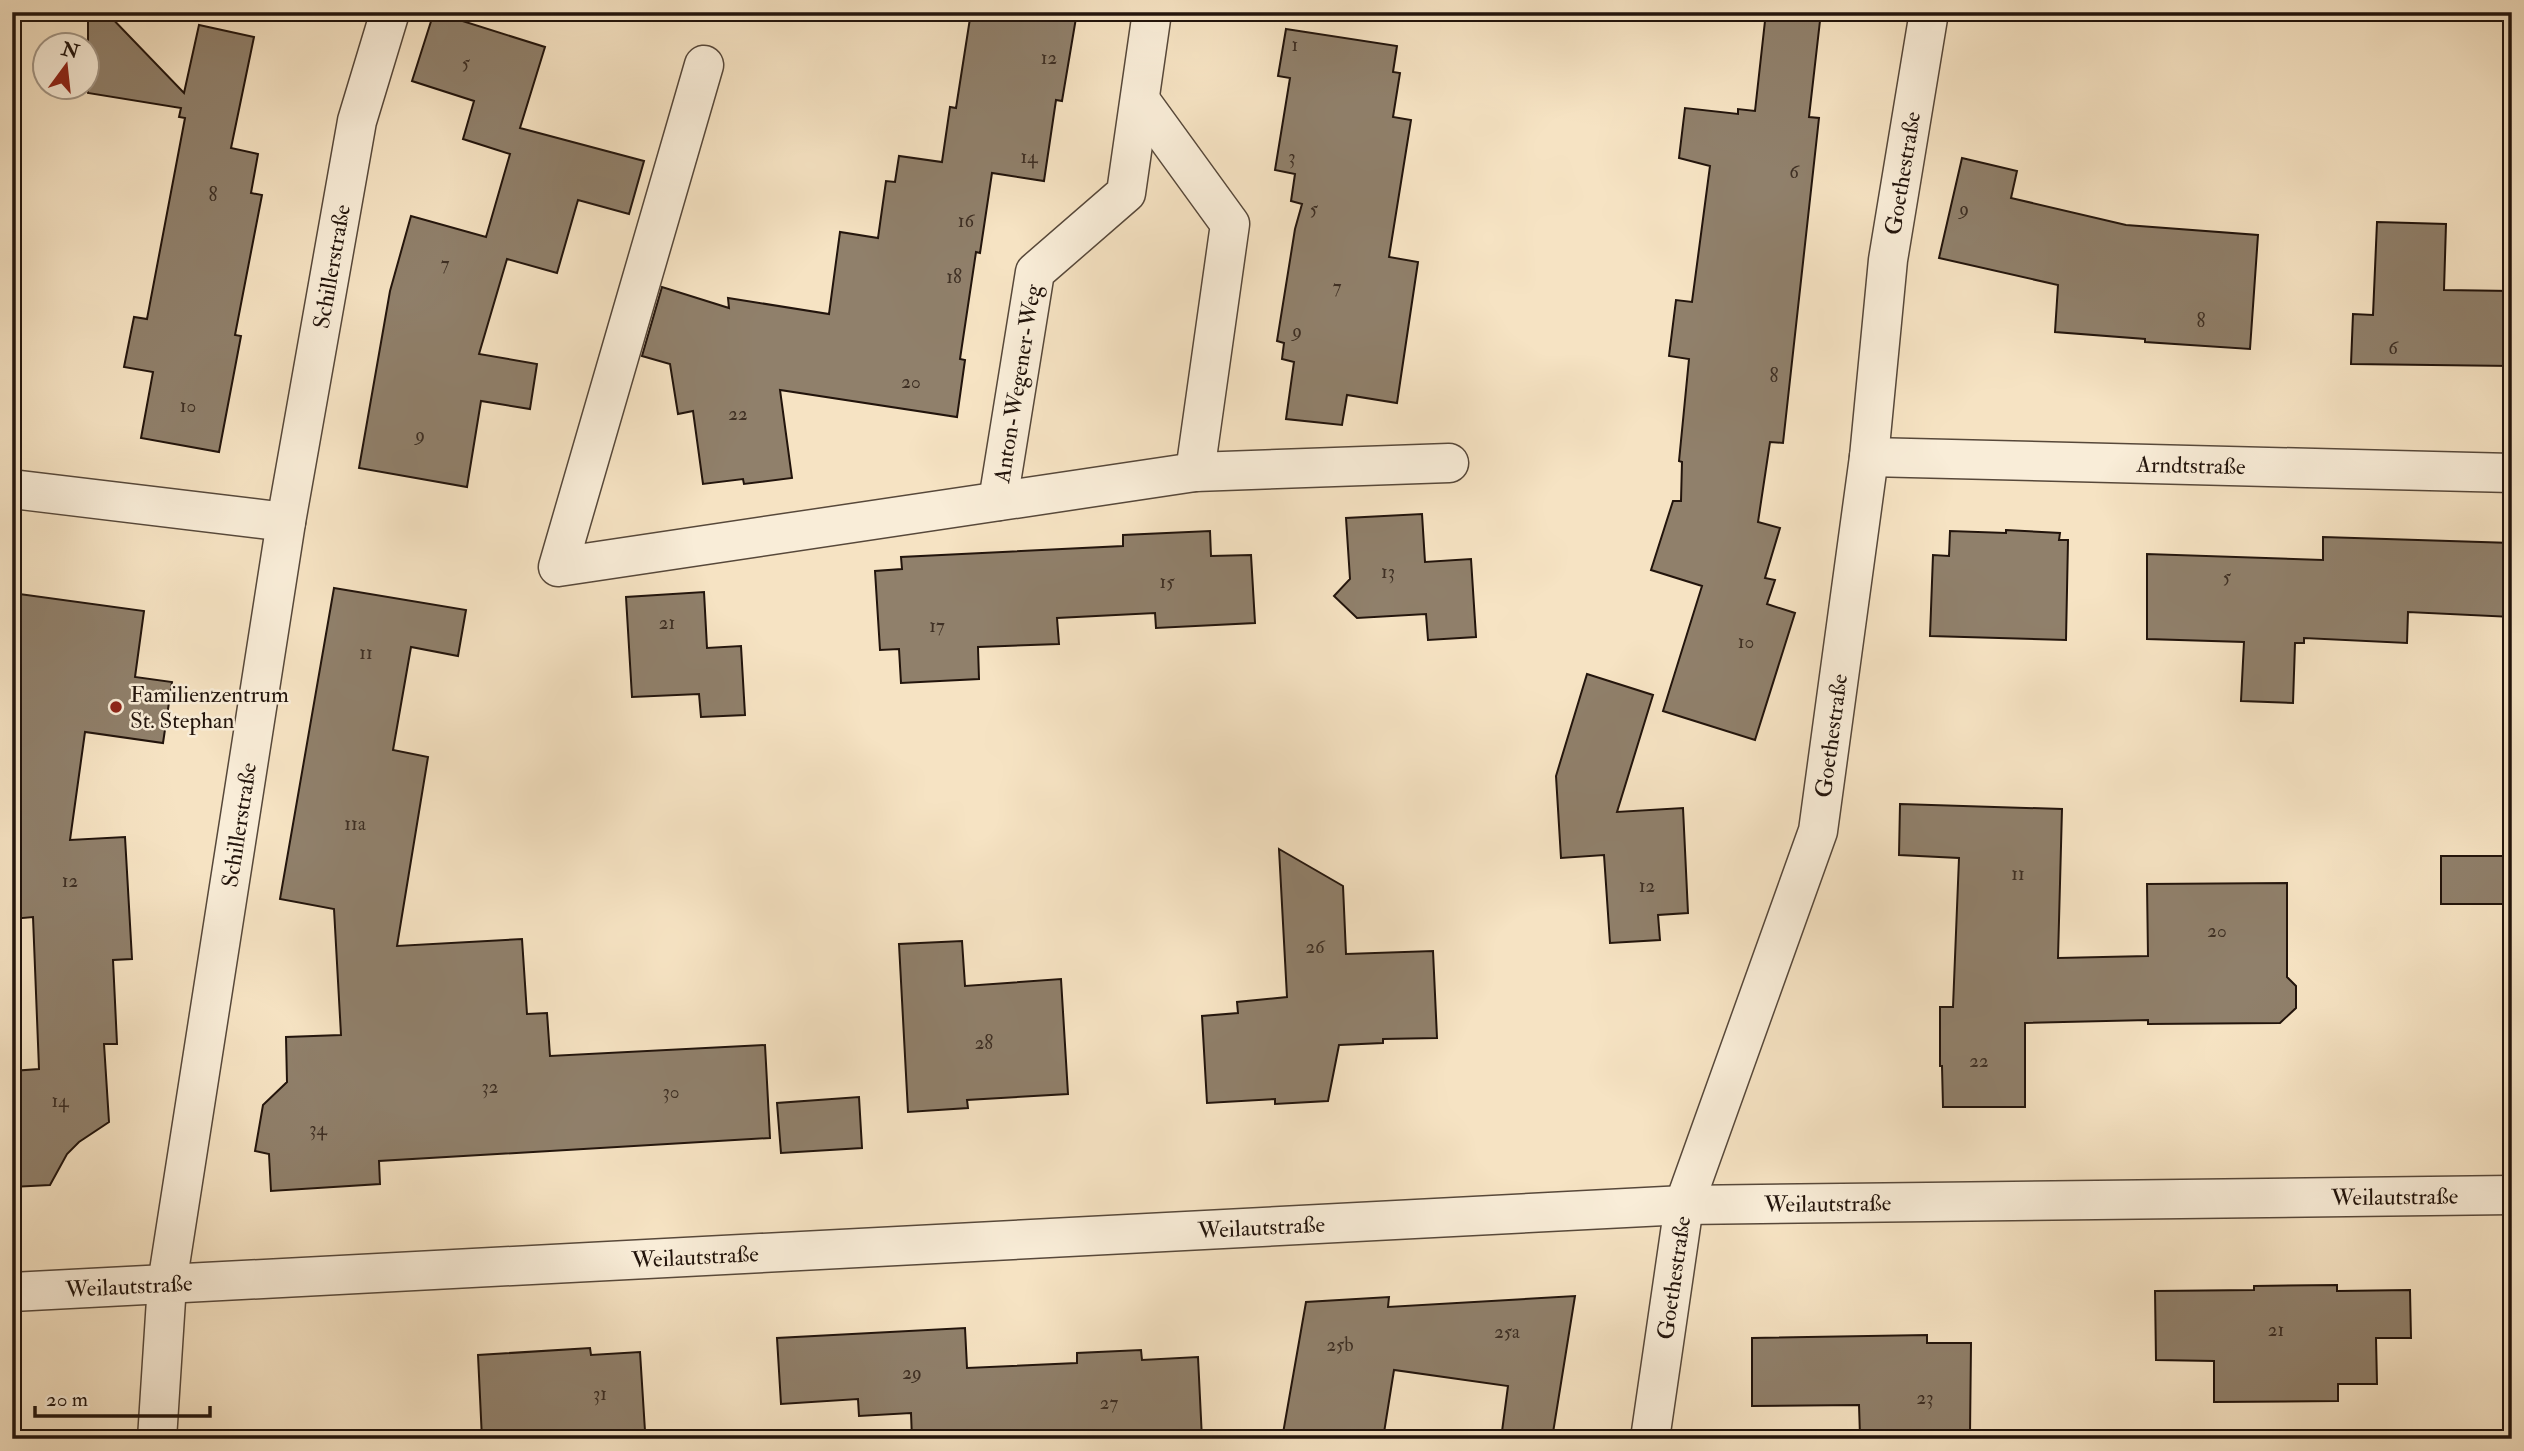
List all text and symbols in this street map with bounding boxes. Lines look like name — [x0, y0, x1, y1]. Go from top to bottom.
north arrow — [32, 32, 102, 102]
house number: 1 — [1292, 33, 1298, 57]
text: N — [58, 36, 82, 65]
house number: 12 — [1041, 46, 1057, 70]
house number: 5 — [462, 51, 471, 75]
street label: Goethestraße — [1878, 109, 1927, 237]
house number: 14 — [1020, 145, 1038, 169]
house number: 3 — [1288, 145, 1296, 169]
house number: 6 — [1789, 160, 1800, 184]
house number: 8 — [209, 183, 218, 207]
house number: 5 — [1310, 197, 1319, 221]
house number: 9 — [1957, 197, 1969, 221]
street label: Schillerstraße — [306, 202, 357, 331]
house number: 16 — [958, 209, 976, 233]
house number: 7 — [441, 252, 450, 276]
house number: 18 — [946, 265, 962, 289]
house number: 7 — [1333, 275, 1342, 299]
street label: Anton-Wegener-Weg — [987, 282, 1048, 486]
house number: 8 — [2197, 309, 2206, 333]
house number: 9 — [1290, 319, 1302, 343]
house number: 6 — [2388, 336, 2399, 360]
house number: 8 — [1770, 364, 1779, 388]
house number: 20 — [901, 370, 921, 394]
house number: 10 — [180, 394, 196, 418]
house number: 22 — [728, 402, 748, 426]
house number: 9 — [413, 423, 425, 447]
street label: Arndtstraße — [2135, 450, 2246, 481]
house number: 13 — [1381, 560, 1395, 584]
house number: 5 — [2223, 565, 2232, 589]
house number: 15 — [1159, 570, 1175, 594]
house number: 21 — [659, 611, 675, 635]
house number: 17 — [929, 614, 945, 638]
house number: 10 — [1738, 630, 1754, 654]
house number: 11 — [359, 641, 373, 665]
street label: Goethestraße — [1809, 672, 1854, 799]
place label: Familienzentrum St. Stephan — [130, 680, 289, 736]
marker: Familienzentrum St. Stephan — [108, 699, 124, 715]
street label: Schillerstraße — [215, 760, 263, 889]
house number: 11a — [344, 812, 366, 836]
house number: 11 — [2011, 862, 2025, 886]
house number: 12 — [62, 869, 78, 893]
house number: 12 — [1639, 874, 1655, 898]
house number: 20 — [2207, 919, 2227, 943]
house number: 26 — [1305, 935, 1326, 959]
house number: 28 — [975, 1031, 993, 1055]
house number: 22 — [1969, 1049, 1989, 1073]
house number: 32 — [482, 1075, 498, 1099]
house number: 30 — [662, 1080, 680, 1104]
house number: 14 — [51, 1089, 69, 1113]
house number: 34 — [309, 1117, 327, 1141]
street label: Weilautstraße — [2330, 1182, 2459, 1212]
street label: Weilautstraße — [1763, 1188, 1892, 1219]
street label: Weilautstraße — [1196, 1210, 1326, 1245]
street label: Goethestraße — [1651, 1214, 1697, 1342]
street label: Weilautstraße — [630, 1239, 760, 1275]
street label: Weilautstraße — [64, 1269, 194, 1304]
house number: 21 — [2268, 1318, 2284, 1342]
house number: 25a — [1494, 1320, 1520, 1344]
house number: 25b — [1326, 1333, 1354, 1357]
house number: 29 — [902, 1361, 922, 1385]
scale bar — [35, 1374, 210, 1418]
house number: 31 — [593, 1382, 607, 1406]
text: 20 m — [46, 1386, 88, 1413]
house number: 23 — [1917, 1386, 1933, 1410]
house number: 27 — [1100, 1391, 1118, 1415]

